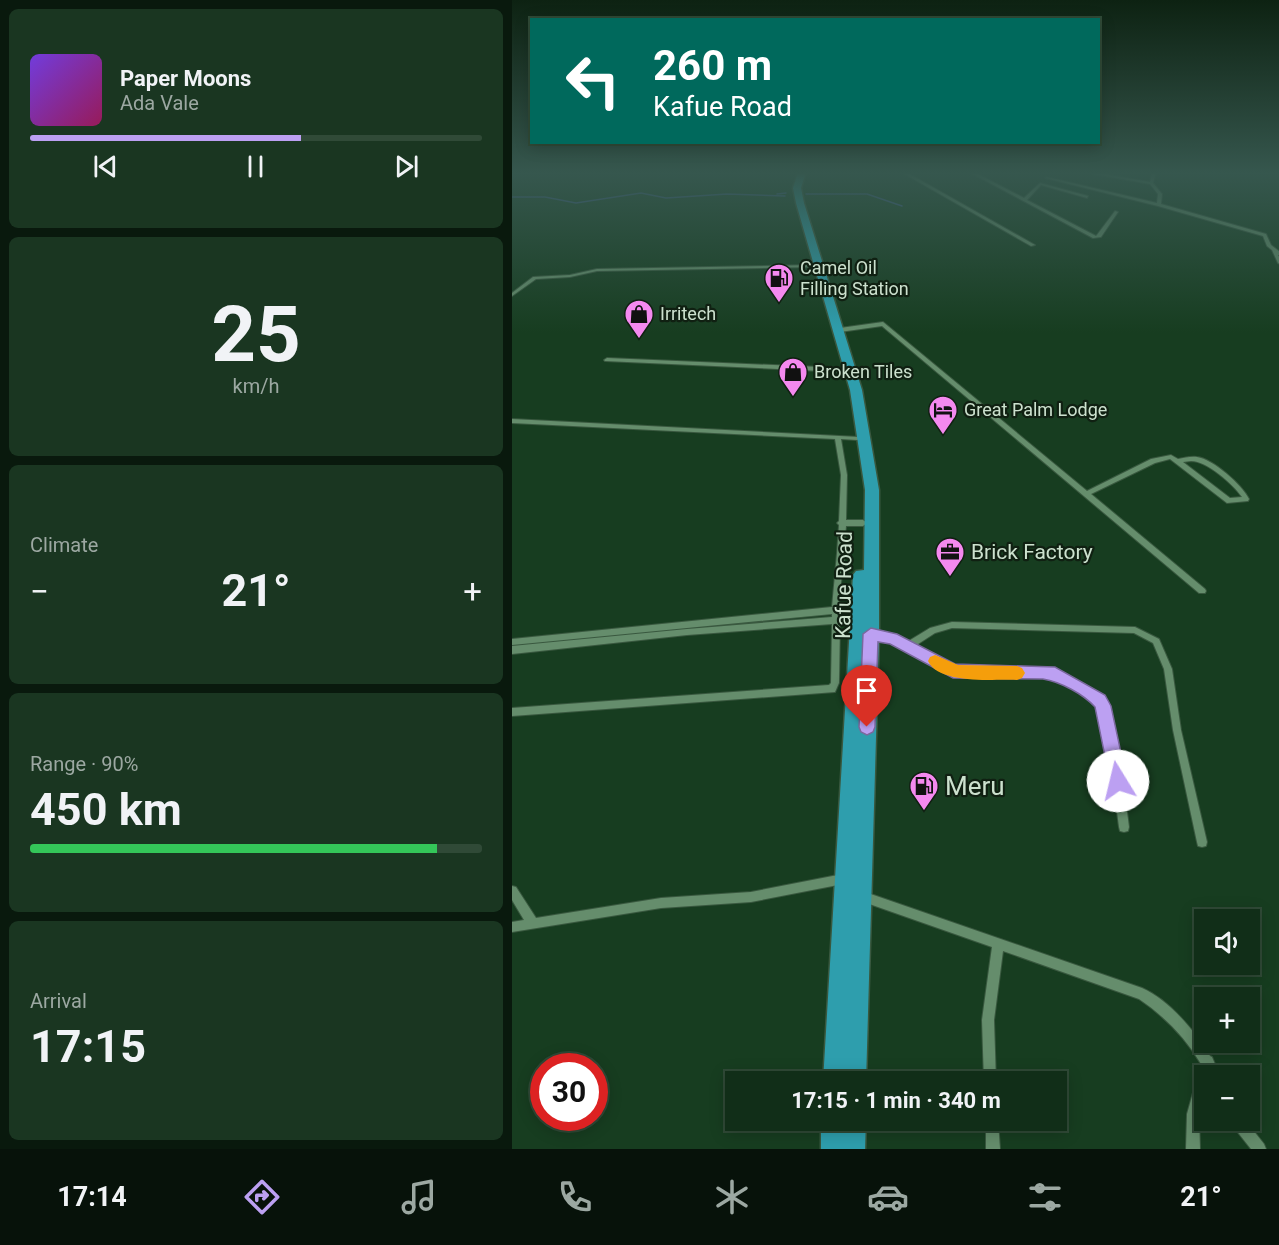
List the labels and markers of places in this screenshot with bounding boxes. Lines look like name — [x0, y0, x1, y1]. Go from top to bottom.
place label: Camel Oil Filling Station — [800, 257, 909, 299]
fuel station icon: Camel Oil Filling Station — [763, 262, 795, 304]
shop icon: Irritech — [623, 298, 655, 340]
place label: Irritech — [660, 303, 716, 324]
shop icon: Broken Tiles — [777, 356, 809, 398]
place label: Broken Tiles — [814, 361, 912, 382]
hotel icon: Great Palm Lodge — [927, 394, 959, 436]
place label: Great Palm Lodge — [964, 399, 1107, 420]
office icon: Brick Factory — [934, 536, 966, 578]
place label: Brick Factory — [971, 540, 1093, 564]
pin — [841, 665, 892, 727]
fuel station icon: Meru — [908, 770, 940, 812]
place label: Meru — [945, 771, 1005, 801]

